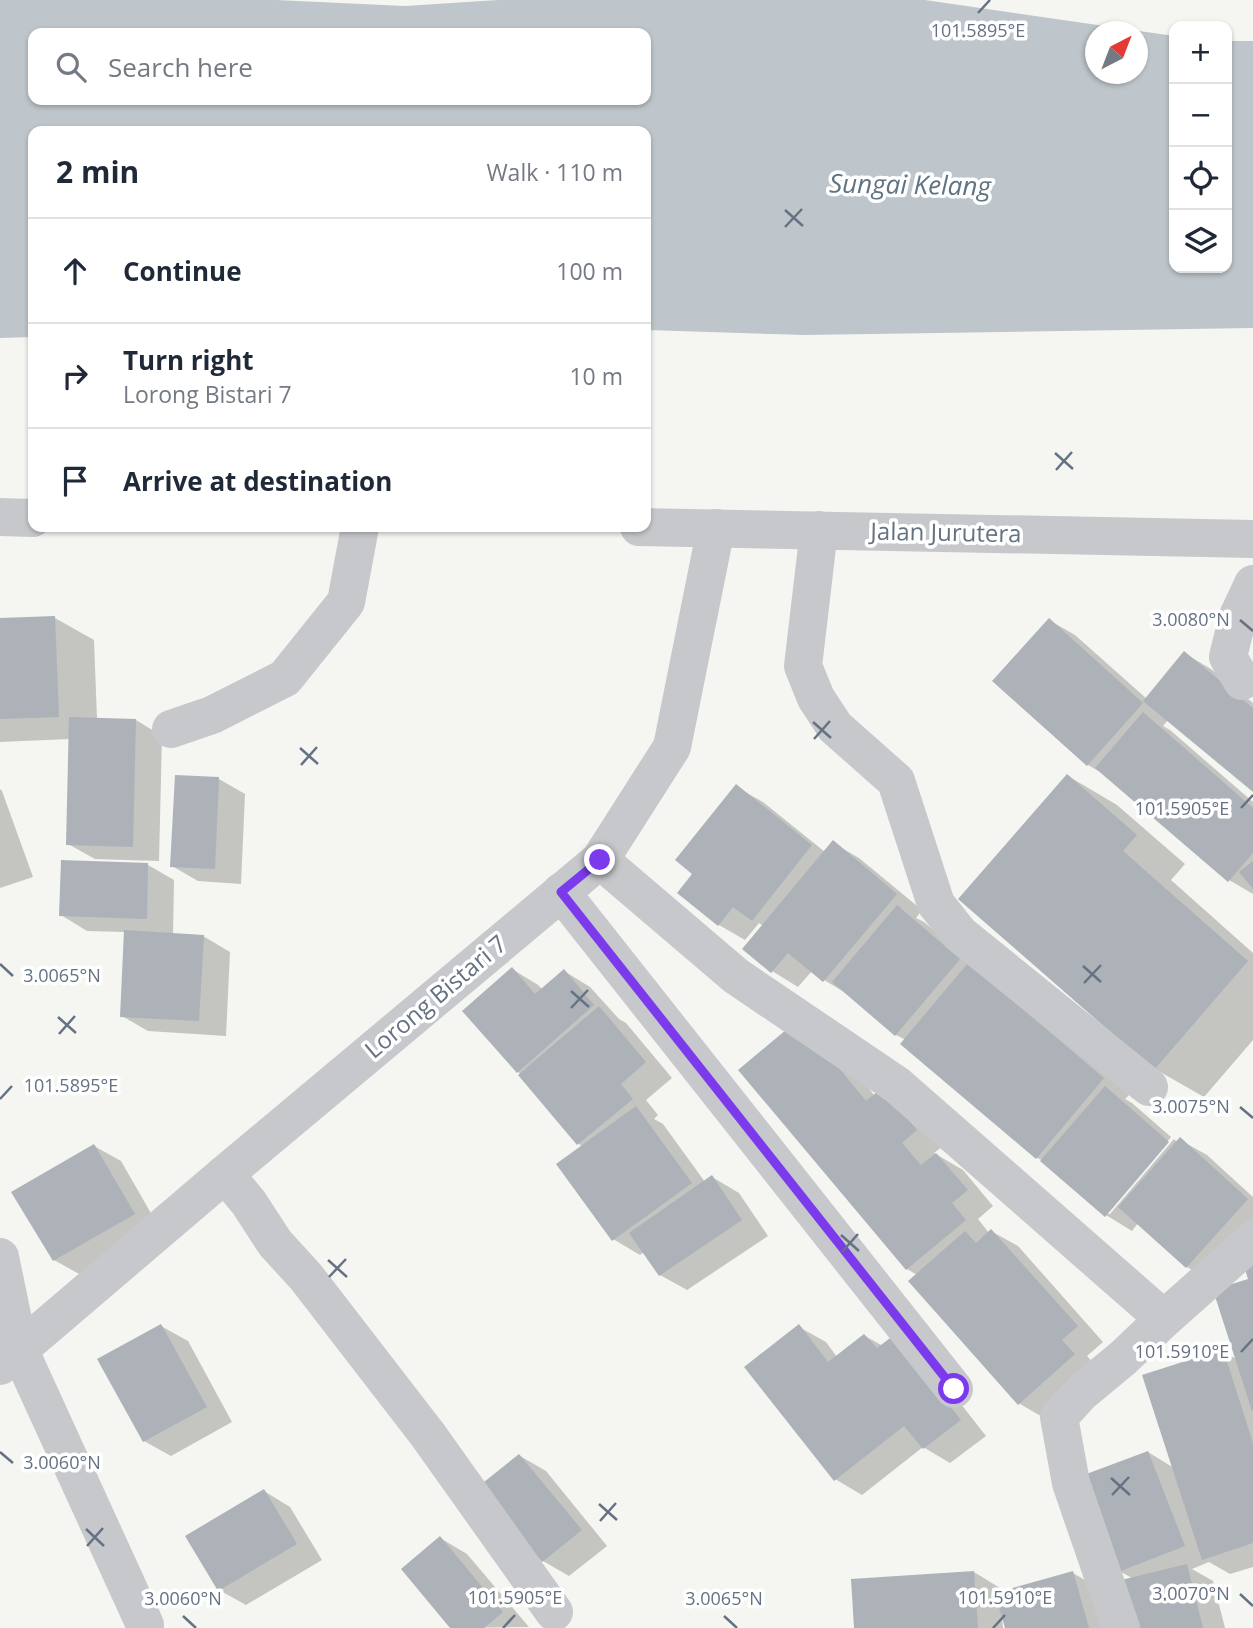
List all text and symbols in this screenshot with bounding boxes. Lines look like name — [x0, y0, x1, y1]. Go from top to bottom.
text: 101.5895°E — [931, 18, 1025, 42]
north arrow — [1085, 21, 1148, 84]
map controls — [1169, 21, 1232, 273]
button: + — [1169, 21, 1232, 84]
search box — [28, 28, 651, 105]
icon: search — [52, 48, 90, 86]
text: Search here — [108, 49, 253, 85]
button: − — [1169, 84, 1232, 147]
button: locate — [1169, 147, 1232, 210]
text: 2 min — [56, 151, 139, 192]
text: Walk · 110 m — [486, 156, 623, 188]
water label: Sungai Kelang — [829, 165, 993, 203]
button: layers — [1169, 210, 1232, 273]
icon: ahead — [56, 252, 94, 290]
text: Continue — [123, 253, 242, 289]
text: 100 m — [556, 255, 623, 287]
text: Turn right — [123, 342, 254, 378]
icon: right — [56, 357, 94, 395]
text: 10 m — [569, 360, 623, 392]
text: Lorong Bistari 7 — [123, 378, 292, 410]
icon: arrive — [56, 462, 94, 500]
text: Arrive at destination — [123, 463, 392, 499]
street label: Jalan Jurutera — [868, 514, 1022, 549]
text: 3.0080°N — [1152, 607, 1230, 631]
text: 101.5905°E — [1135, 796, 1229, 820]
route end — [584, 844, 615, 875]
street label: Lorong Bistari 7 — [357, 927, 513, 1065]
text: 3.0065°N — [23, 963, 101, 987]
text: 101.5895°E — [24, 1073, 118, 1097]
text: 3.0075°N — [1152, 1094, 1230, 1118]
text: 101.5910°E — [1135, 1339, 1229, 1363]
route start — [938, 1373, 969, 1404]
text: 3.0060°N — [23, 1450, 101, 1474]
text: 3.0070°N — [1152, 1581, 1230, 1605]
text: 101.5905°E — [468, 1585, 562, 1609]
text: 101.5910°E — [958, 1585, 1052, 1609]
text: 3.0060°N — [144, 1586, 222, 1610]
text: 3.0065°N — [685, 1586, 763, 1610]

